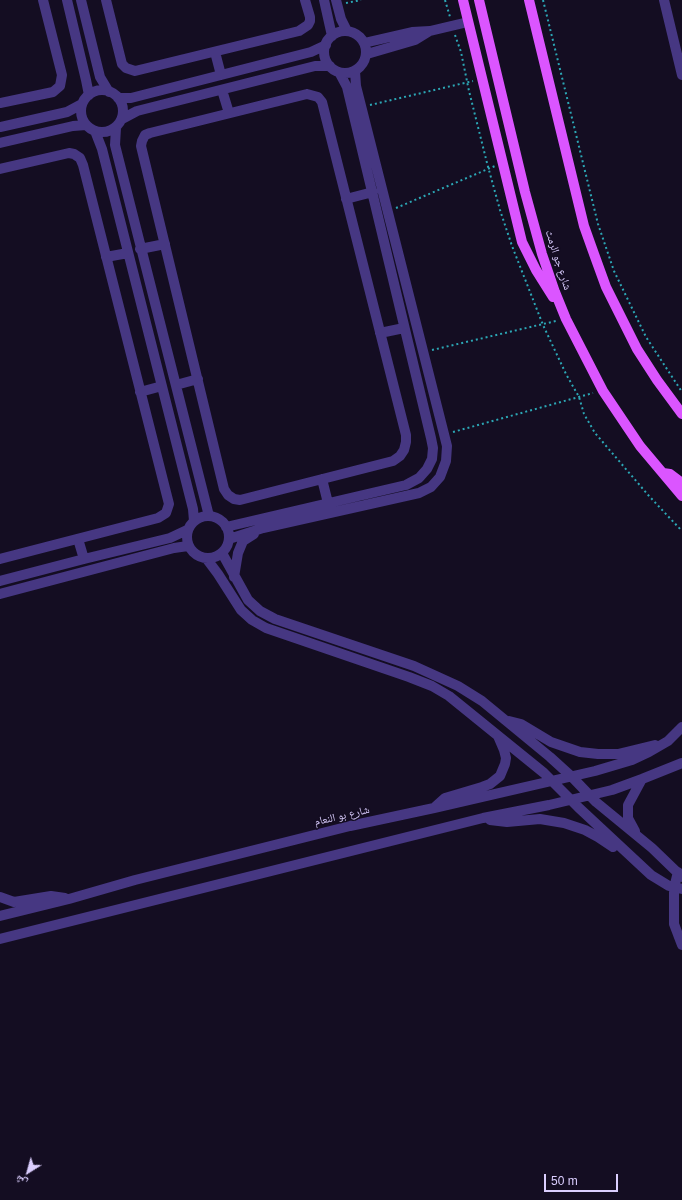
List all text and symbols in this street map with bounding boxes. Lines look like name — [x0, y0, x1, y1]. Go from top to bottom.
street label: شارع جو الرمث — [542, 228, 574, 292]
street label: شارع بو النعام — [313, 803, 371, 829]
north arrow — [8, 1152, 48, 1192]
scale bar — [546, 1166, 620, 1192]
text: ش — [13, 1173, 29, 1190]
text: 50 m — [551, 1174, 578, 1188]

